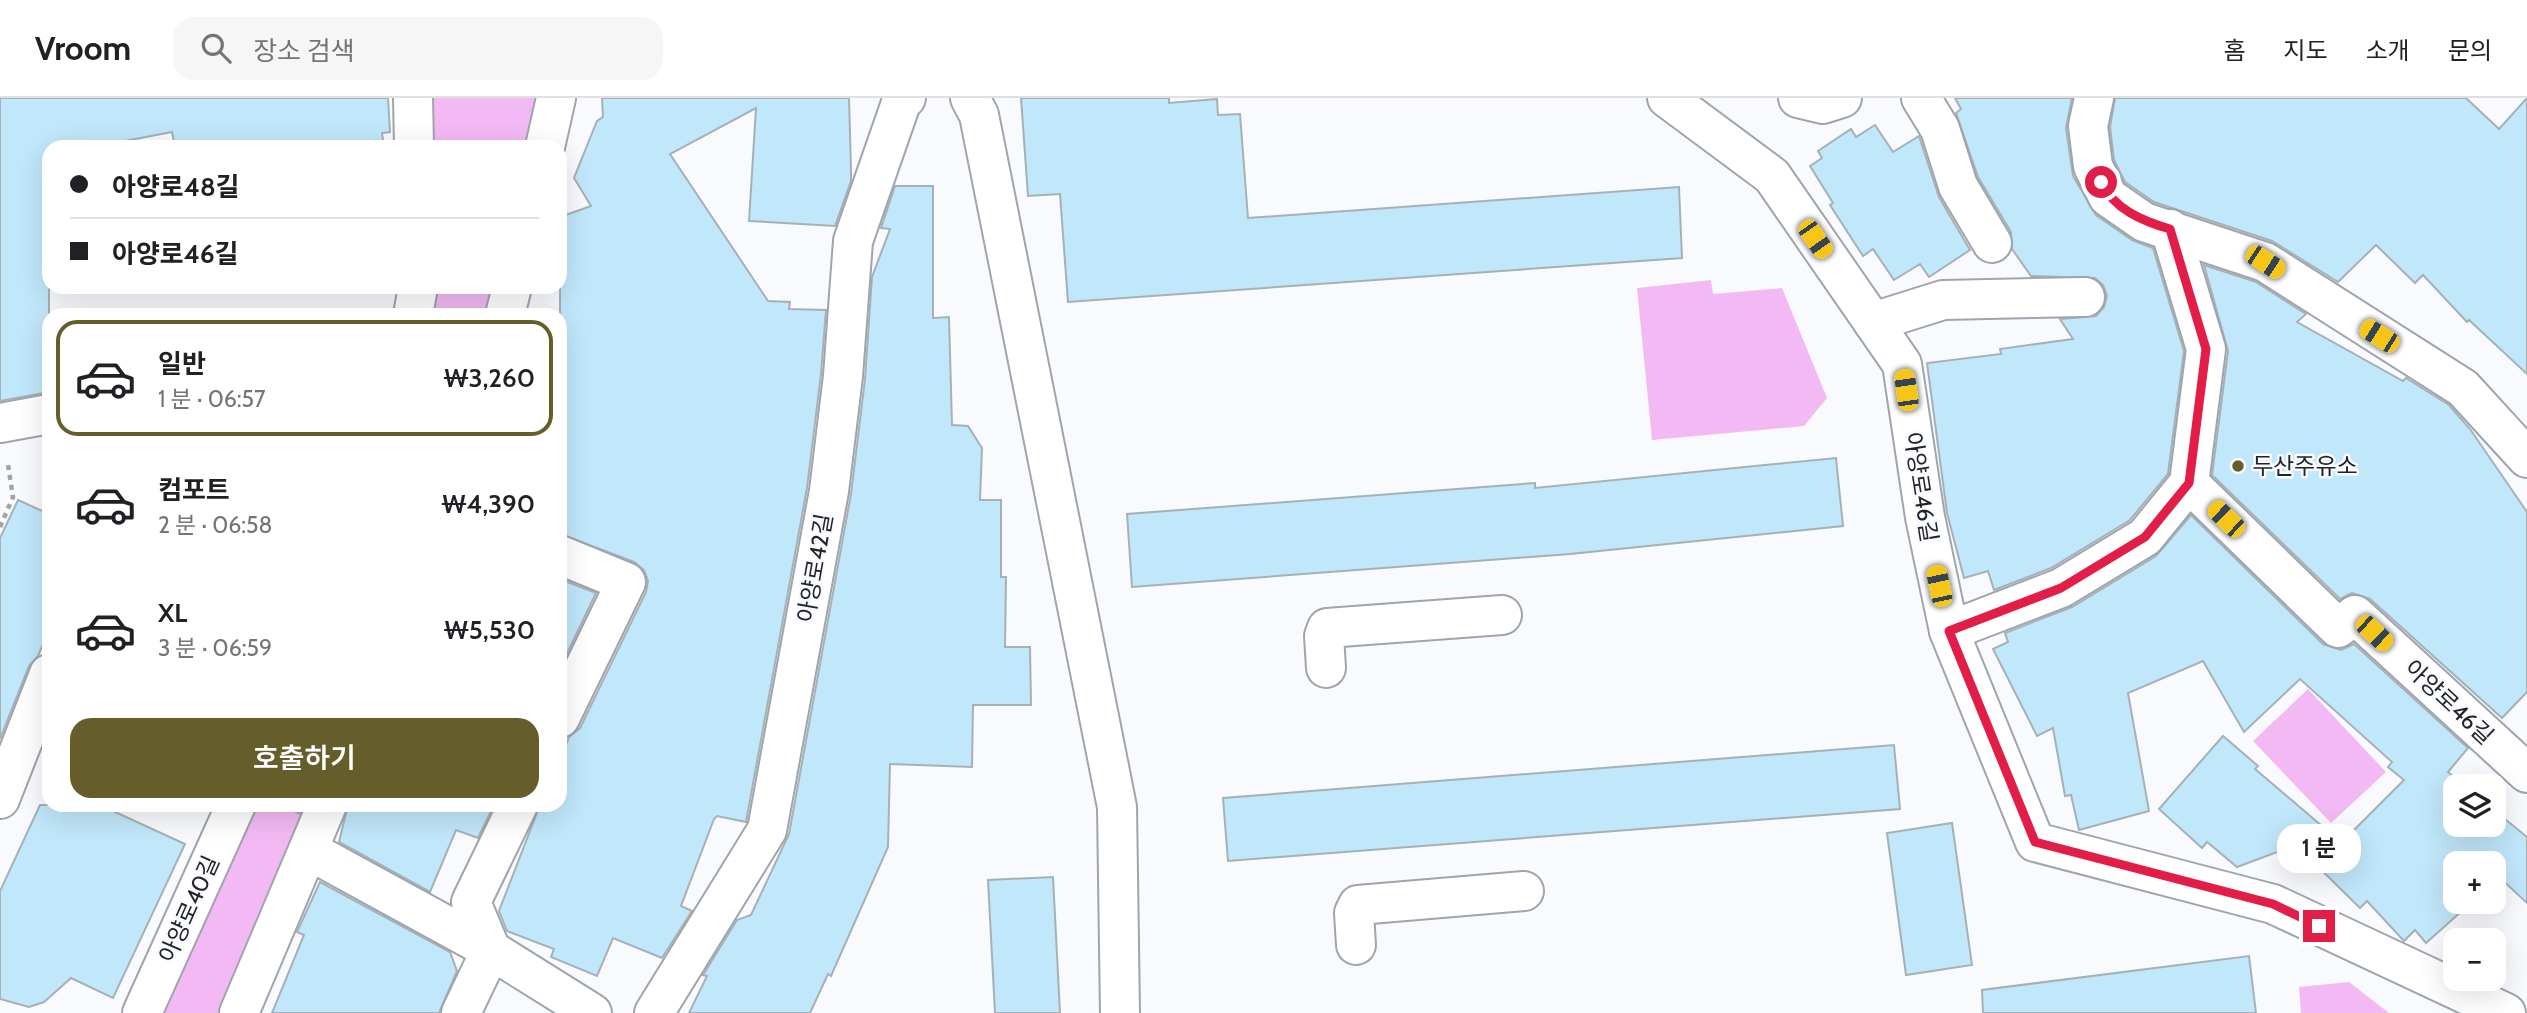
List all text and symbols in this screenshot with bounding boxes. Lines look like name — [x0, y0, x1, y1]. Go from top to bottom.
search box — [173, 17, 663, 80]
text: Vroom — [35, 28, 131, 68]
icon: search — [197, 29, 235, 67]
text: 장소 검색 — [253, 35, 355, 67]
text: 홈 — [2223, 36, 2245, 65]
text: 지도 — [2283, 36, 2328, 65]
text: 소개 — [2366, 36, 2410, 65]
text: 문의 — [2448, 36, 2492, 65]
route start — [2085, 166, 2117, 198]
text: 아양로48길 — [112, 171, 240, 203]
car — [1795, 216, 1836, 262]
text: 아양로46길 — [112, 238, 238, 270]
car — [2242, 242, 2289, 282]
car — [2356, 316, 2403, 356]
icon: car — [74, 347, 137, 410]
text: 일반 — [158, 348, 206, 380]
text: ₩3,260 — [443, 362, 535, 394]
car — [1893, 368, 1920, 412]
text: 1 분 · 06:57 — [158, 385, 266, 413]
street label: 아양로46길 — [1898, 430, 1944, 544]
place label: 두산주유소 — [2252, 452, 2358, 480]
marker: 두산주유소 — [2230, 458, 2246, 474]
icon: car — [74, 473, 137, 536]
text: 컴포트 — [158, 474, 230, 506]
text: ₩4,390 — [442, 488, 535, 520]
car — [2204, 497, 2249, 541]
text: 2 분 · 06:58 — [158, 511, 273, 539]
street label: 아양로42길 — [792, 511, 838, 625]
car — [1925, 563, 1954, 609]
text: XL — [158, 597, 187, 629]
icon: car — [74, 599, 137, 662]
car — [2352, 611, 2397, 655]
text: ₩5,530 — [444, 614, 535, 646]
text: 3 분 · 06:59 — [158, 634, 272, 662]
street label: 아양로46길 — [2399, 654, 2499, 750]
button: 호출하기 — [70, 718, 539, 798]
map controls — [2443, 774, 2506, 991]
button: layers — [2443, 774, 2506, 837]
callout: 1 분 — [2277, 824, 2361, 874]
text: 1 분 — [2302, 834, 2336, 862]
street label: 아양로40길 — [153, 851, 225, 967]
button: + — [2443, 851, 2506, 914]
route end — [2303, 910, 2335, 942]
button: − — [2443, 928, 2506, 991]

